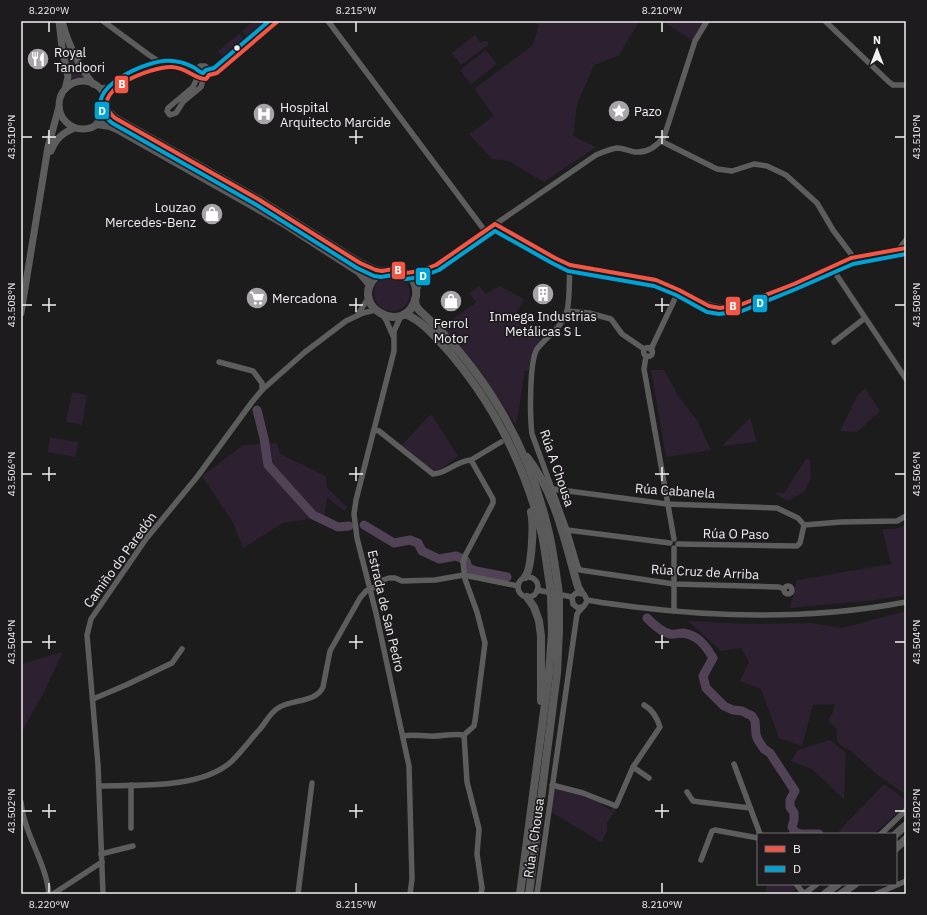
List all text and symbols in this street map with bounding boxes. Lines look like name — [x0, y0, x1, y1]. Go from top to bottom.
text: 8.220°W — [29, 4, 69, 17]
text: 8.215°W — [336, 4, 376, 17]
text: 8.210°W — [642, 4, 682, 17]
north arrow — [857, 30, 897, 70]
text: N — [873, 33, 881, 47]
unlabelled marker — [232, 43, 242, 53]
place label: Royal Tandoori — [54, 44, 105, 76]
restaurant icon: Royal Tandoori — [25, 46, 51, 72]
line badge: B — [114, 75, 129, 94]
text: B — [118, 77, 126, 91]
place icon: Pazo — [606, 98, 632, 124]
place label: Hospital Arquitecto Marcide — [280, 99, 391, 131]
line badge: D — [94, 101, 110, 120]
hospital icon: Hospital Arquitecto Marcide — [251, 101, 277, 127]
place label: Pazo — [634, 103, 662, 120]
text: D — [98, 104, 106, 118]
text: 43.510°N — [5, 115, 18, 159]
text: 43.510°N — [910, 115, 923, 159]
place label: Louzao Mercedes-Benz — [105, 199, 196, 231]
shop icon: Louzao Mercedes-Benz — [199, 201, 225, 227]
line badge: B — [391, 261, 406, 280]
text: B — [394, 263, 402, 277]
line badge: D — [415, 267, 431, 286]
text: D — [419, 269, 427, 283]
building icon: Inmega Industrias Metálicas S L — [530, 281, 556, 307]
text: 43.508°N — [5, 283, 18, 327]
text: 43.508°N — [910, 283, 923, 327]
supermarket icon: Mercadona — [244, 285, 270, 311]
shop icon: Ferrol Motor — [438, 288, 464, 314]
place label: Mercadona — [272, 290, 337, 307]
line badge: D — [752, 294, 768, 313]
line badge: B — [725, 296, 741, 316]
text: D — [756, 296, 764, 310]
text: B — [729, 299, 737, 313]
place label: Inmega Industrias Metálicas S L — [489, 308, 597, 340]
place label: Ferrol Motor — [434, 315, 469, 347]
street label: Rúa A Chousa — [536, 427, 578, 509]
text: 43.506°N — [5, 452, 18, 496]
text: 43.506°N — [910, 452, 923, 496]
street label: Rúa Cabanela — [634, 480, 716, 502]
street label: Camiño do Paredón — [80, 509, 160, 611]
street label: Rúa O Paso — [703, 525, 769, 543]
street label: Estrada de San Pedro — [364, 548, 408, 674]
street label: Rúa Cruz de Arriba — [650, 561, 760, 583]
text: 43.504°N — [5, 620, 18, 664]
text: 43.504°N — [910, 620, 923, 664]
text: 43.502°N — [5, 789, 18, 833]
text: 43.502°N — [910, 789, 923, 833]
street label: Rúa A Chousa — [520, 797, 548, 879]
legend — [757, 833, 897, 885]
text: B — [793, 841, 801, 856]
text: D — [793, 861, 801, 876]
text: 8.220°W — [29, 898, 69, 911]
text: 8.215°W — [336, 898, 376, 911]
text: 8.210°W — [642, 898, 682, 911]

